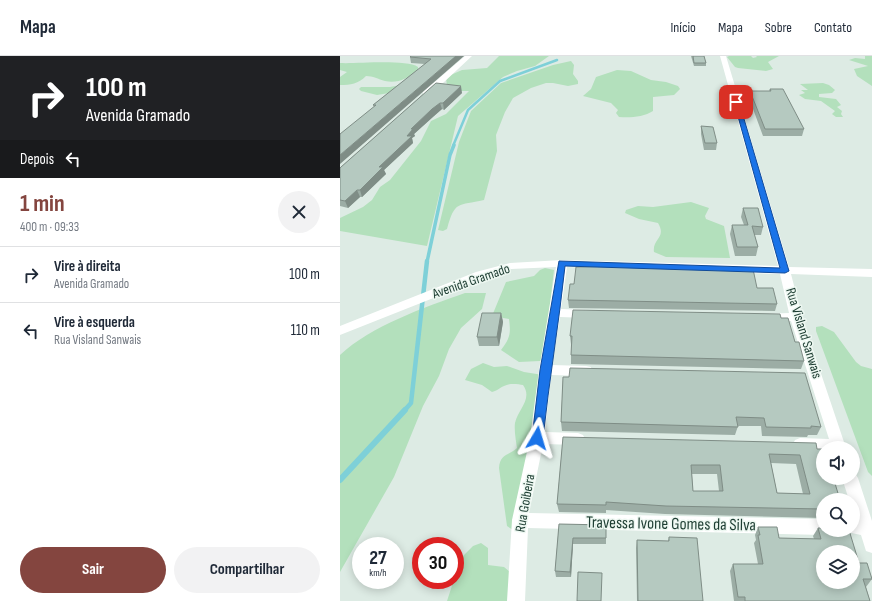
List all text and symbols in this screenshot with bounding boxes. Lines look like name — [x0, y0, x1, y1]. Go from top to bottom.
text: Mapa — [20, 16, 56, 39]
text: Início — [670, 19, 696, 36]
text: Mapa — [718, 19, 743, 36]
text: Sobre — [765, 19, 792, 36]
text: Contato — [814, 19, 852, 36]
text: 100 m — [86, 71, 147, 104]
icon: right — [20, 72, 72, 124]
pin — [719, 85, 753, 119]
icon: arrive — [725, 91, 747, 113]
text: Avenida Gramado — [86, 105, 190, 126]
icon: left — [62, 148, 84, 170]
text: Depois — [20, 150, 54, 169]
text: 1 min — [20, 189, 65, 218]
button: close — [278, 191, 320, 233]
text: 400 m · 09:33 — [20, 219, 79, 235]
text: Vire à direita — [54, 257, 121, 276]
street label: Avenida Gramado — [429, 260, 512, 303]
icon: right — [20, 264, 42, 286]
text: 100 m — [289, 265, 320, 284]
text: Avenida Gramado — [54, 276, 129, 292]
street label: Rua Visland Sanwais — [782, 286, 826, 380]
text: Vire à esquerda — [54, 313, 135, 332]
icon: left — [20, 320, 42, 342]
text: 110 m — [291, 321, 320, 340]
text: Rua Visland Sanwais — [54, 332, 141, 348]
position arrow — [516, 417, 558, 459]
map controls — [816, 441, 860, 589]
button: sound — [816, 441, 860, 485]
street label: Rua Goibeira — [512, 473, 538, 533]
button: search — [816, 493, 860, 537]
street label: Travessa Ivone Gomes da Silva — [586, 513, 756, 535]
speed limit sign: 30 — [412, 537, 464, 589]
button: layers — [816, 545, 860, 589]
text: 27 — [369, 546, 387, 570]
button: Sair — [20, 547, 166, 593]
button: Compartilhar — [174, 547, 320, 593]
text: km/h — [369, 567, 387, 579]

